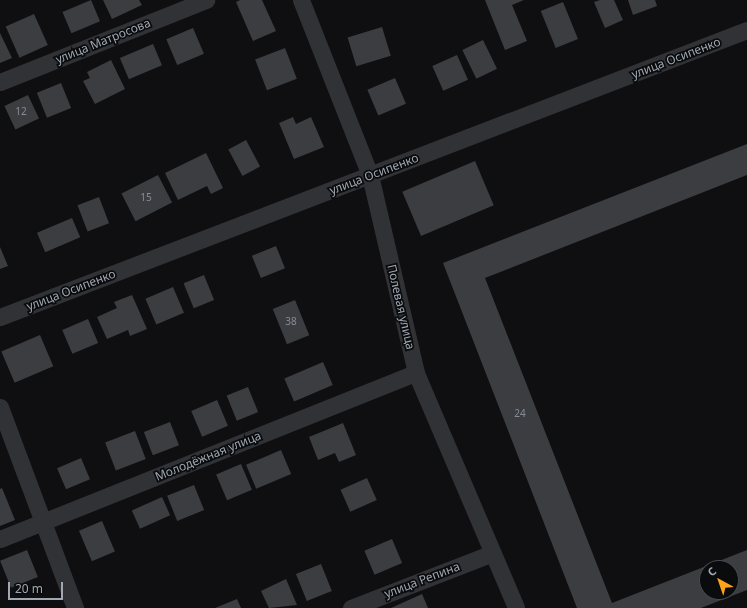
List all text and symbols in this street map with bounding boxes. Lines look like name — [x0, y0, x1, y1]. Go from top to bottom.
street label: улица Матросова — [54, 15, 152, 67]
street label: улица Осипенко — [629, 34, 723, 82]
house number: 12 — [15, 106, 27, 118]
street label: улица Осипенко — [327, 150, 421, 198]
house number: 15 — [140, 192, 152, 204]
street label: Полевая улица — [384, 263, 418, 351]
street label: улица Осипенко — [24, 266, 118, 314]
house number: 38 — [285, 316, 297, 328]
house number: 24 — [514, 408, 526, 420]
street label: Молодёжная улица — [153, 428, 263, 484]
street label: улица Репина — [382, 559, 462, 601]
north arrow — [699, 560, 739, 600]
text: С — [704, 563, 719, 579]
scale bar — [10, 574, 65, 600]
text: 20 m — [15, 580, 43, 597]

